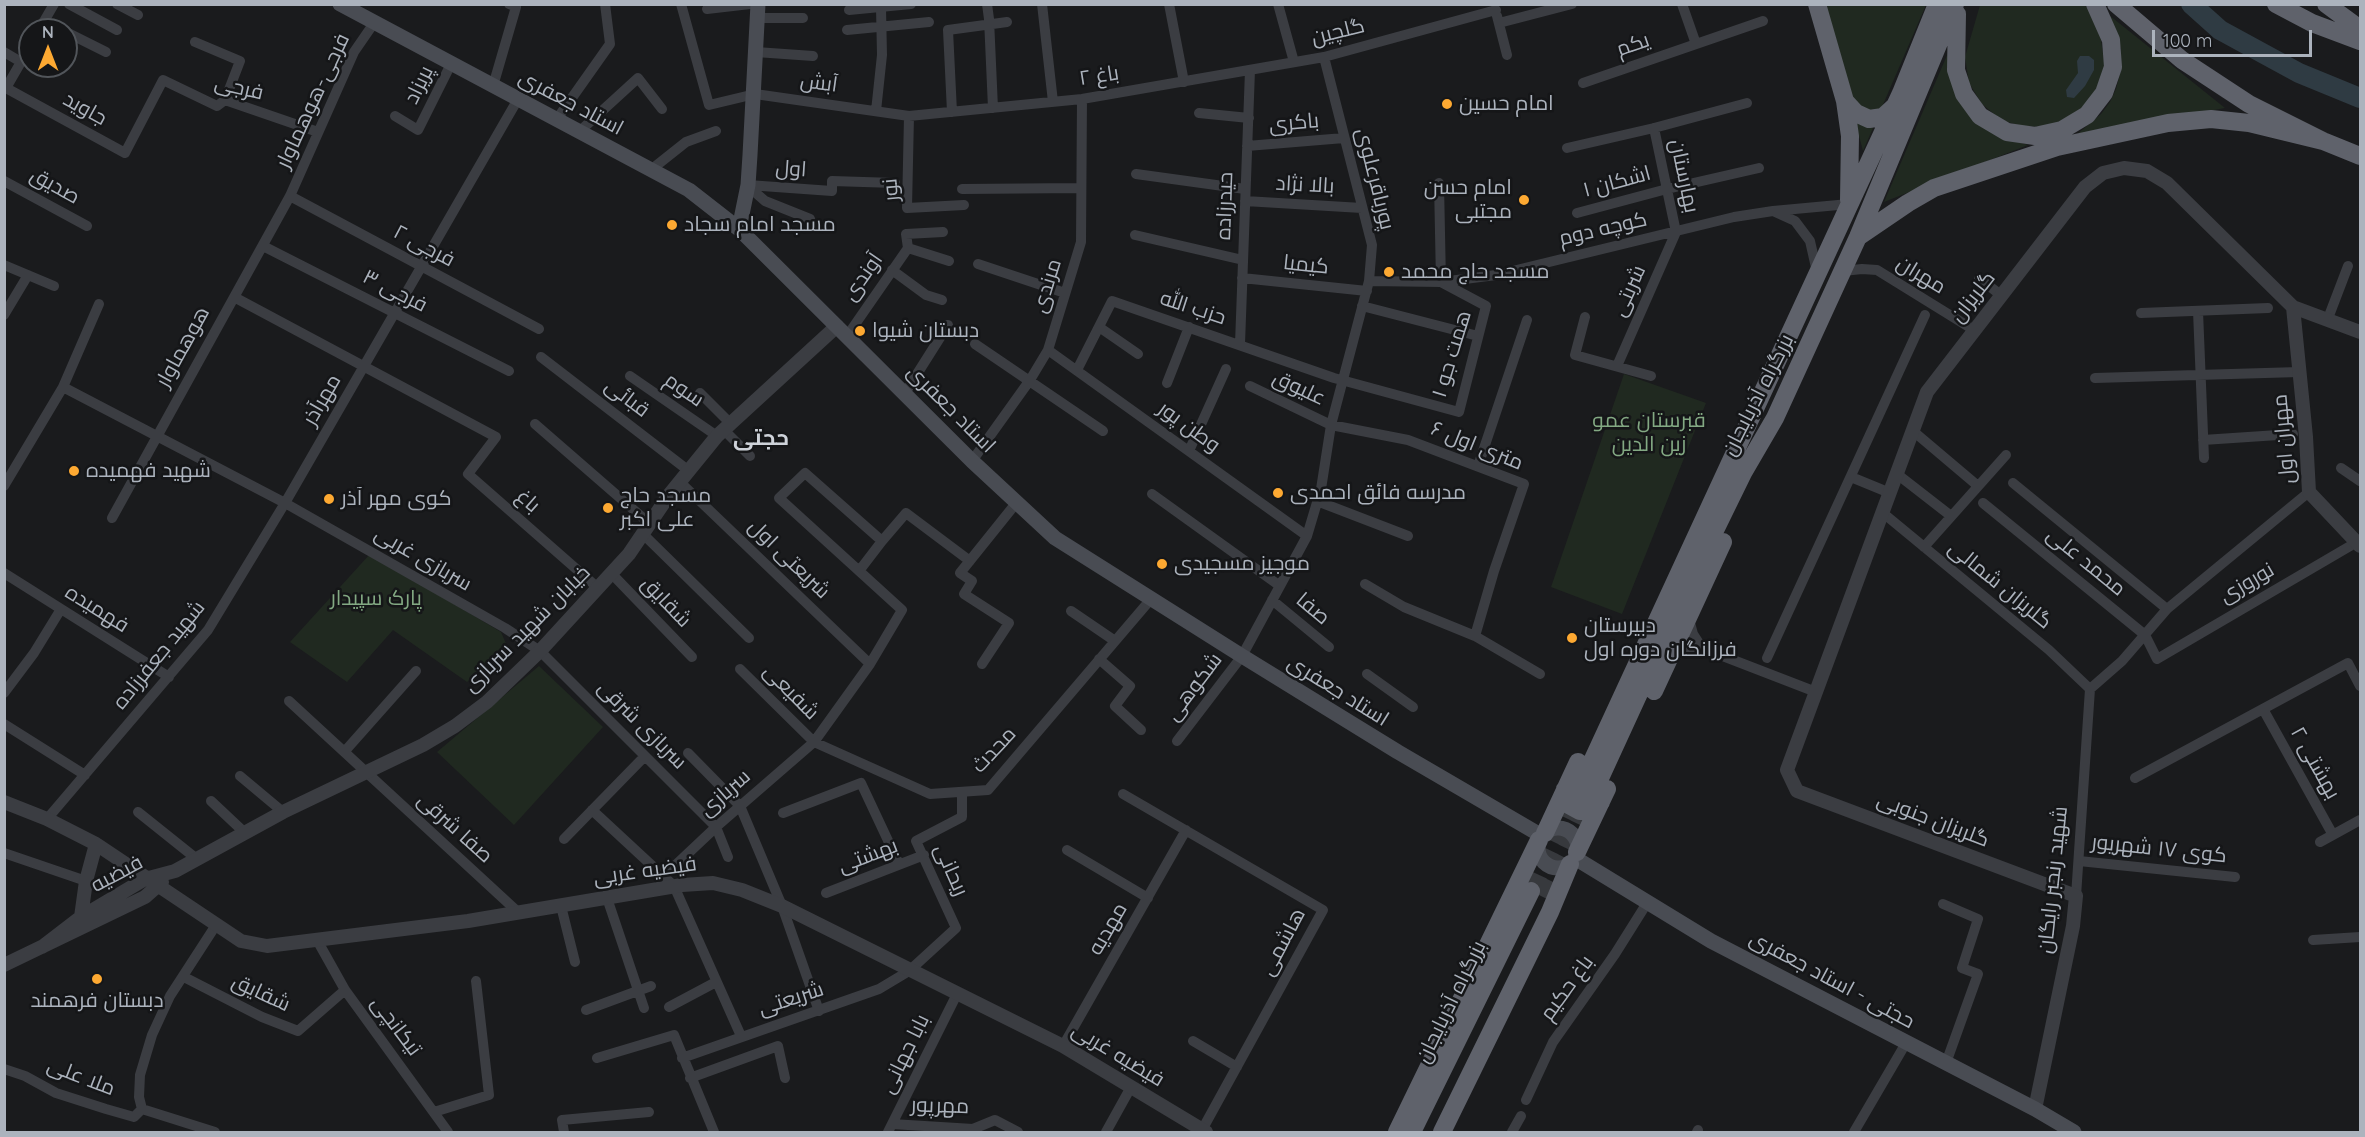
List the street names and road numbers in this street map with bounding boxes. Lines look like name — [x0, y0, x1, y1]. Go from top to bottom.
street label: گلچین — [1309, 13, 1367, 51]
street label: یکم — [1613, 28, 1653, 62]
street label: فرجی-هوهماوار — [271, 30, 355, 172]
street label: باغ ۲ — [1077, 60, 1121, 92]
street label: پریزاد — [399, 62, 439, 108]
street label: استاد جعفری — [514, 65, 628, 141]
street label: آبش — [799, 68, 839, 98]
street label: فرجی — [212, 70, 266, 106]
street label: جاوید — [59, 87, 111, 131]
street label: باکری — [1268, 108, 1320, 138]
street label: پورباقرعلوی — [1350, 126, 1400, 232]
street label: بهارستان — [1664, 137, 1704, 215]
street label: اول — [775, 155, 807, 183]
street label: اشکان ۱ — [1580, 161, 1654, 203]
street label: صدیق — [26, 162, 84, 210]
street label: حیدرزاده — [1211, 171, 1239, 241]
street label: بالا نژاد — [1275, 171, 1335, 199]
street label: نور — [877, 177, 905, 203]
street label: کوچه دوم — [1557, 207, 1649, 251]
street label: فرجی ۲ — [389, 219, 459, 273]
street label: آوندی — [838, 248, 888, 306]
street label: کیمیا — [1282, 250, 1330, 280]
street label: مهران — [1892, 250, 1950, 300]
street label: مرندی — [1027, 256, 1067, 316]
street label: شربتی — [1607, 261, 1651, 321]
street label: فرجی ۳ — [358, 264, 432, 318]
street label: گلریزان — [1945, 266, 2001, 328]
street label: حزب الله — [1157, 286, 1229, 330]
street label: هوهماوار — [151, 302, 215, 392]
street label: همت جو ۱ — [1427, 307, 1477, 401]
street label: بزرگراه آذربایجان — [1717, 330, 1799, 460]
street label: استاد جعفری — [902, 360, 1000, 458]
street label: علیوق — [1269, 365, 1329, 411]
street label: سوم — [659, 367, 709, 413]
street label: مهرآذر — [297, 370, 347, 430]
street label: قبائی — [600, 373, 654, 423]
street label: مهران اول — [2268, 393, 2300, 485]
street label: وطن پور — [1153, 396, 1225, 458]
street label: ۶ متری اول — [1427, 416, 1527, 476]
street label: باغ — [511, 484, 545, 518]
street label: شریعتی اول — [743, 514, 835, 604]
street label: سربازی غربی — [370, 521, 476, 597]
street label: محمد علی — [2041, 522, 2131, 602]
street label: گلریزان شمالی — [1943, 535, 2057, 635]
street label: نوروزی — [2215, 557, 2279, 609]
street label: خیابان شهید سربازی — [458, 560, 596, 698]
street label: شقایق — [636, 571, 696, 633]
street label: فهمیده — [60, 580, 134, 638]
street label: صفا — [1291, 588, 1335, 630]
street label: شهید جعفرزاده — [107, 596, 211, 714]
street label: شکوهی — [1160, 648, 1228, 726]
street label: استاد جعفری — [1283, 650, 1393, 732]
street label: شفیعی — [758, 659, 824, 725]
street label: سربازی شرقی — [592, 675, 692, 775]
street label: محدث — [966, 722, 1022, 778]
street label: بهشتی ۲ — [2285, 722, 2345, 804]
street label: سربازی — [694, 764, 756, 822]
street label: گلریزان جنوبی — [1873, 787, 1993, 853]
street label: صفا شرقی — [412, 788, 498, 868]
street label: شهید رنجبر رایگان — [2033, 805, 2073, 955]
street label: کوی ۱۷ شهریور — [2090, 829, 2228, 869]
street label: بهشتی — [834, 833, 902, 879]
street label: ریحانی — [928, 840, 974, 900]
street label: فیضیه — [87, 850, 147, 898]
street label: فیضیه غربی — [592, 851, 698, 891]
street label: مهدیه — [1083, 898, 1133, 960]
street label: هاشمی — [1255, 904, 1311, 980]
street label: حجتی - استاد جعفری — [1745, 926, 1919, 1034]
street label: بزرگراه آذربایجان — [1410, 937, 1492, 1067]
street label: باغ حکیم — [1535, 950, 1599, 1026]
street label: شقایق — [228, 969, 294, 1017]
street label: شریعتی — [755, 977, 827, 1021]
street label: تیکانچی — [365, 991, 427, 1061]
street label: بابا جهانی — [875, 1010, 935, 1098]
street label: فیضیه غربی — [1067, 1017, 1169, 1093]
street label: ملا علی — [43, 1053, 119, 1101]
street label: مهرپور — [910, 1092, 970, 1120]

